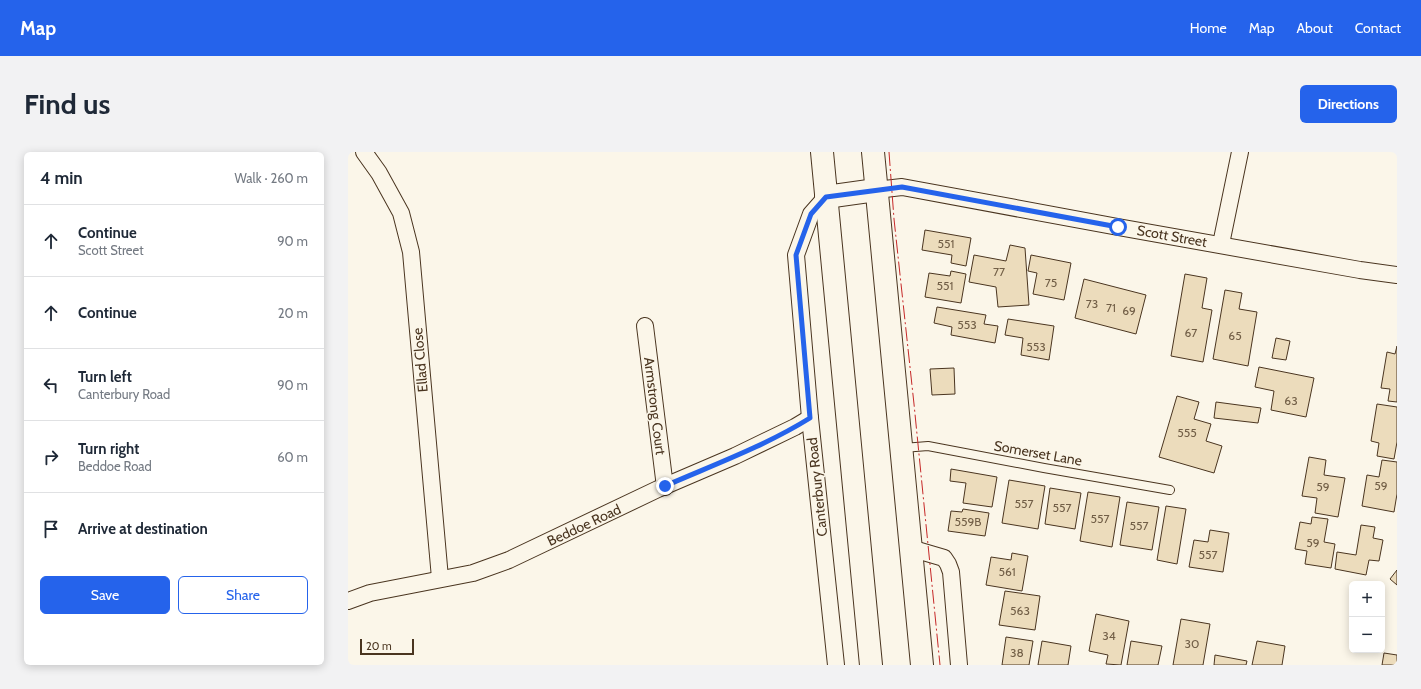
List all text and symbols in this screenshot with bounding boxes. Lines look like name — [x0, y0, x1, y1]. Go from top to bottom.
text: Map — [20, 17, 56, 40]
text: Home — [1190, 19, 1227, 37]
text: Map — [1249, 19, 1274, 37]
text: About — [1296, 19, 1333, 37]
text: Contact — [1355, 19, 1401, 37]
button: Directions — [1300, 85, 1397, 123]
text: Find us — [24, 87, 110, 121]
text: 4 min — [40, 168, 83, 188]
text: Walk · 260 m — [235, 170, 308, 186]
route start — [1109, 218, 1127, 236]
street label: Scott Street — [1136, 221, 1209, 251]
text: Continue — [78, 224, 137, 242]
icon: ahead — [40, 230, 62, 252]
text: 90 m — [277, 233, 308, 249]
house number: 551 — [938, 236, 954, 251]
text: Scott Street — [78, 242, 144, 258]
house number: 77 — [993, 264, 1005, 279]
house number: 75 — [1045, 275, 1057, 290]
house number: 551 — [937, 278, 953, 293]
house number: 73 — [1086, 296, 1098, 311]
house number: 71 — [1106, 300, 1116, 315]
icon: ahead — [40, 302, 62, 324]
house number: 69 — [1122, 303, 1136, 318]
text: Continue — [78, 304, 137, 322]
text: 20 m — [278, 305, 308, 321]
house number: 553 — [957, 317, 977, 332]
house number: 67 — [1185, 325, 1197, 340]
street label: Ellad Close — [408, 327, 432, 393]
house number: 65 — [1228, 328, 1242, 343]
house number: 553 — [1026, 339, 1046, 354]
street label: Armstrong Court — [640, 356, 670, 456]
text: Turn left — [78, 368, 132, 386]
icon: left — [40, 374, 62, 396]
text: 90 m — [277, 377, 308, 393]
text: Canterbury Road — [78, 386, 170, 402]
house number: 63 — [1284, 393, 1298, 408]
house number: 555 — [1177, 425, 1197, 440]
street label: Somerset Lane — [992, 436, 1084, 470]
street label: Canterbury Road — [803, 437, 831, 537]
text: Turn right — [78, 440, 139, 458]
icon: right — [40, 446, 62, 468]
text: 60 m — [277, 449, 308, 465]
text: Beddoe Road — [78, 458, 152, 474]
route end — [656, 477, 674, 495]
house number: 59 — [1374, 478, 1388, 493]
house number: 59 — [1316, 479, 1330, 494]
house number: 557 — [1014, 496, 1034, 511]
street label: Beddoe Road — [544, 500, 624, 550]
house number: 557 — [1052, 500, 1072, 515]
house number: 557 — [1090, 511, 1110, 526]
house number: 559B — [955, 514, 981, 529]
icon: arrive — [40, 518, 62, 540]
house number: 557 — [1129, 518, 1149, 533]
text: Arrive at destination — [78, 520, 208, 538]
house number: 59 — [1306, 535, 1320, 550]
house number: 557 — [1198, 547, 1218, 562]
house number: 561 — [998, 564, 1016, 579]
button: Save — [40, 576, 170, 614]
button: Share — [178, 576, 308, 614]
map controls — [1349, 581, 1385, 653]
button: + — [1349, 581, 1385, 617]
house number: 563 — [1010, 603, 1030, 618]
button: − — [1349, 617, 1385, 653]
house number: 34 — [1102, 628, 1116, 643]
house number: 30 — [1185, 636, 1199, 651]
scale bar — [360, 637, 414, 656]
text: 20 m — [366, 639, 392, 653]
house number: 38 — [1010, 645, 1024, 660]

